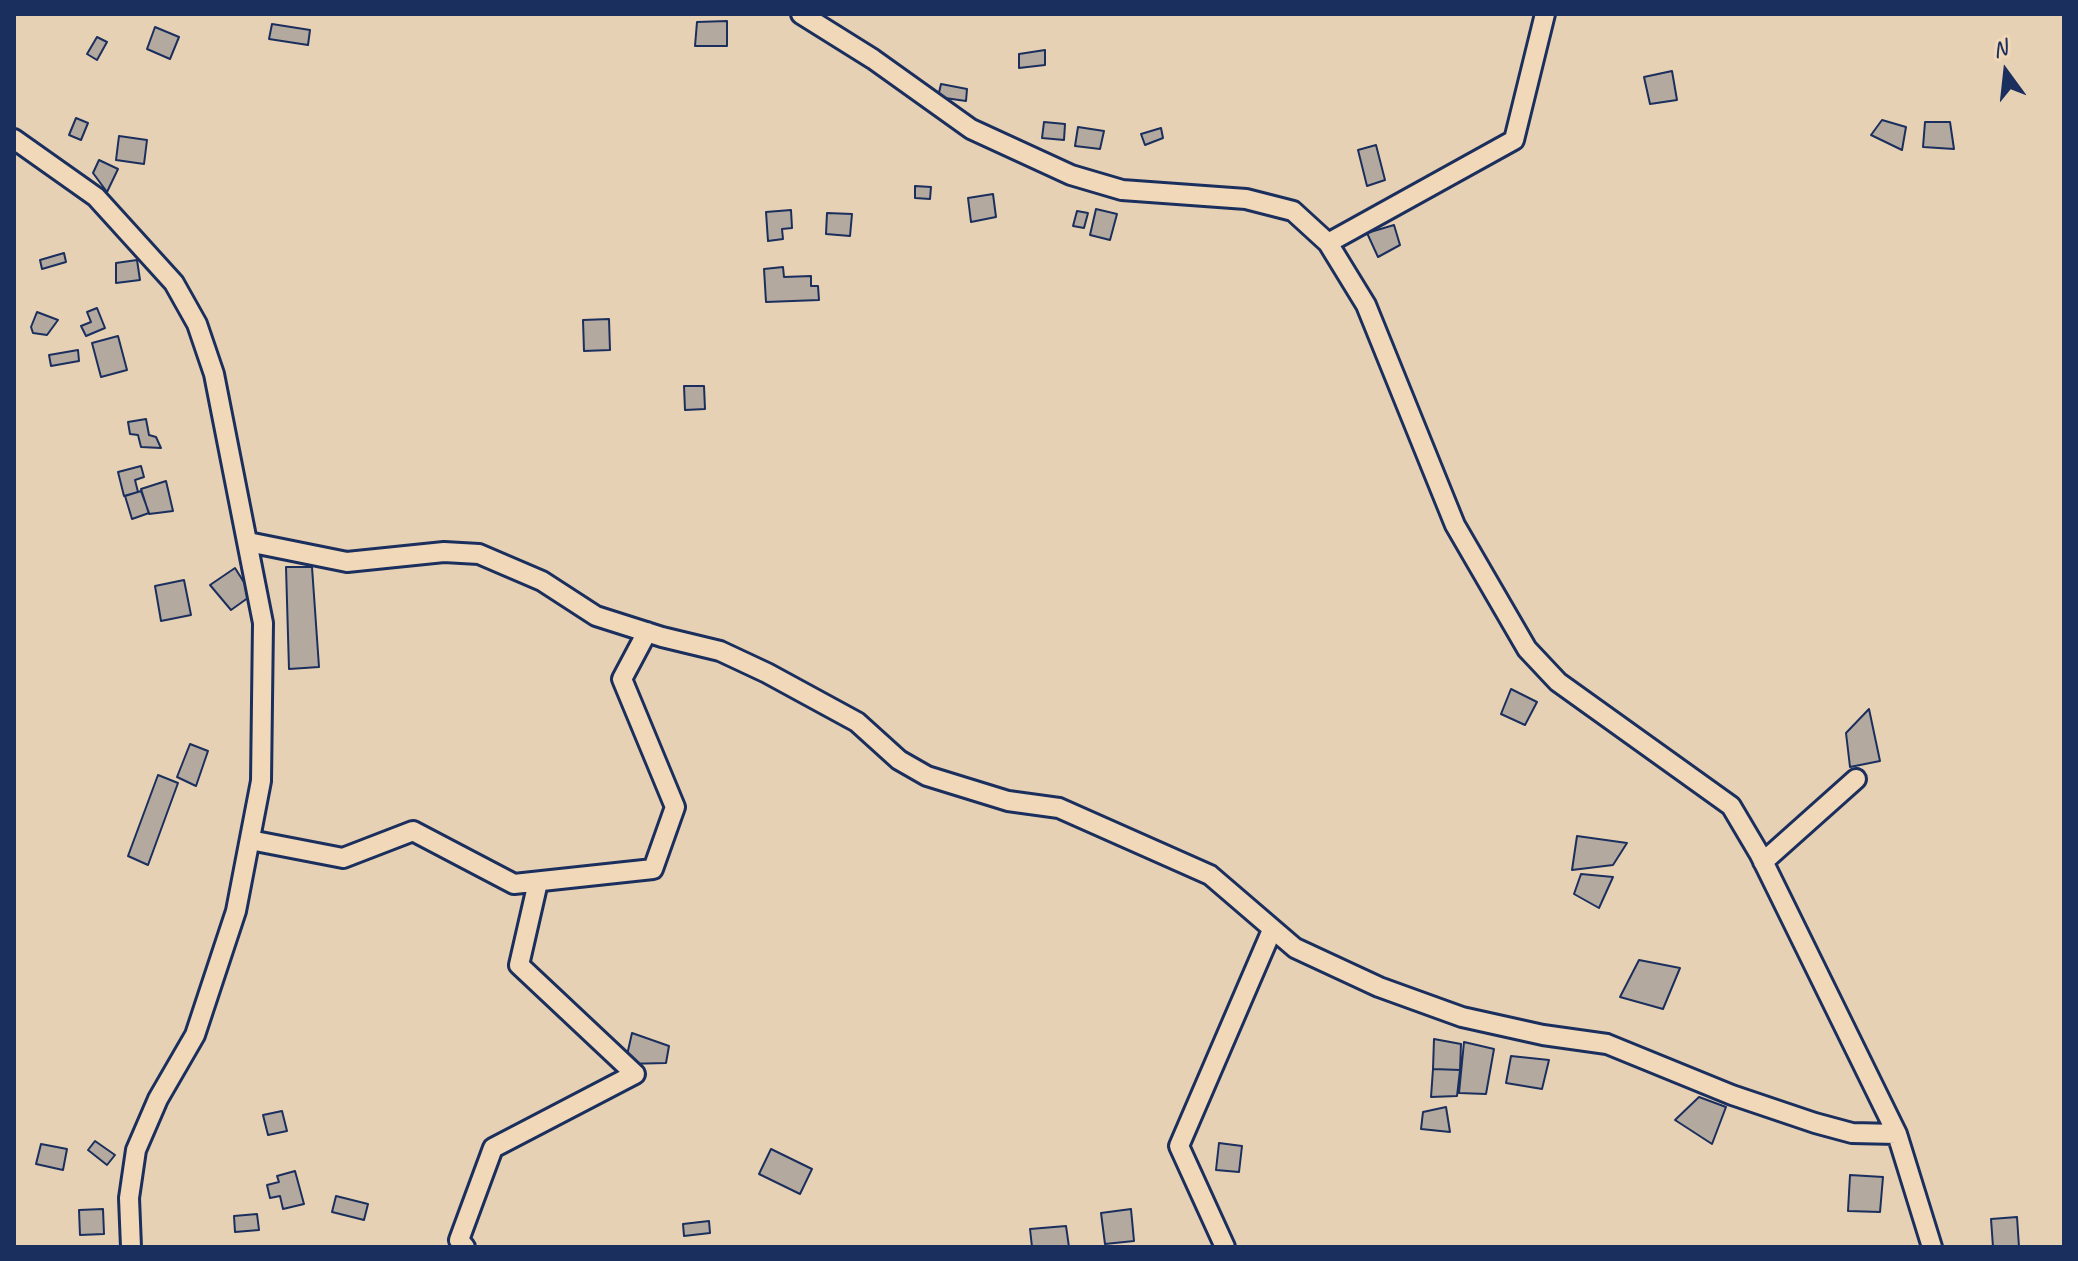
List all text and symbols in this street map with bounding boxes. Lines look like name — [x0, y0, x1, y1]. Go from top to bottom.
north arrow — [1966, 32, 2046, 112]
text: N — [1990, 34, 2010, 64]

